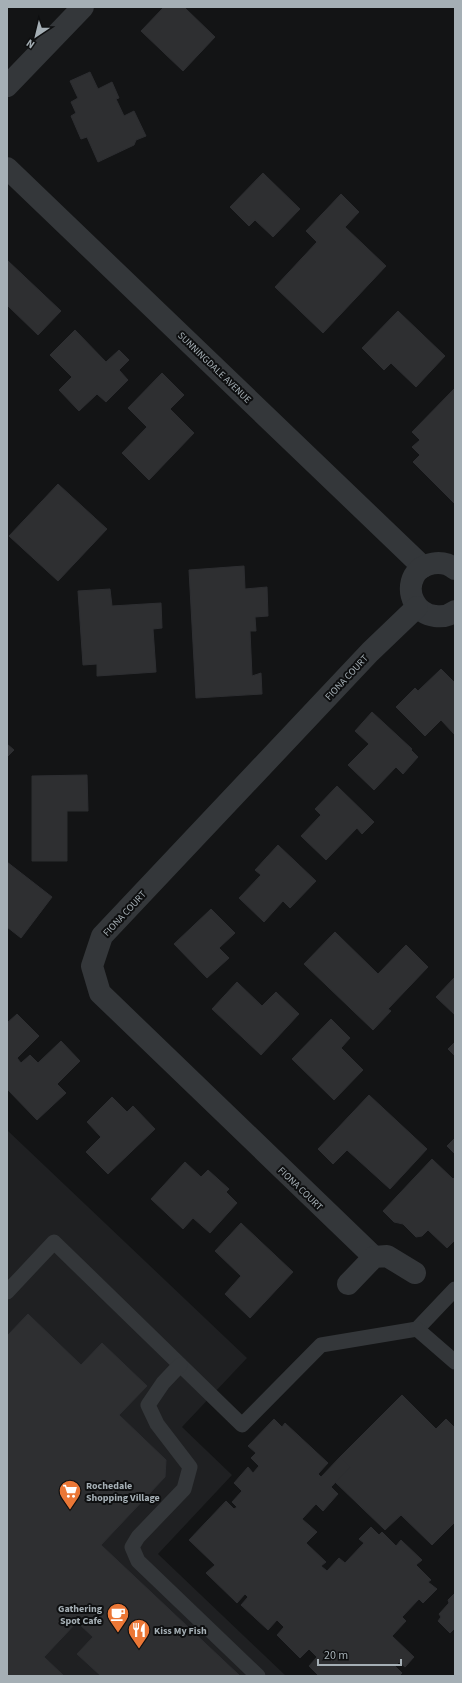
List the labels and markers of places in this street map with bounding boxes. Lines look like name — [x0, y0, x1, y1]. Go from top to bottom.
supermarket icon: Rochedale Shopping Village — [57, 1478, 83, 1511]
place label: Rochedale Shopping Village — [86, 1479, 160, 1505]
cafe icon: Gathering Spot Cafe — [105, 1601, 131, 1634]
place label: Gathering Spot Cafe — [58, 1602, 103, 1628]
restaurant icon: Kiss My Fish — [126, 1617, 152, 1650]
place label: Kiss My Fish — [154, 1624, 207, 1638]

